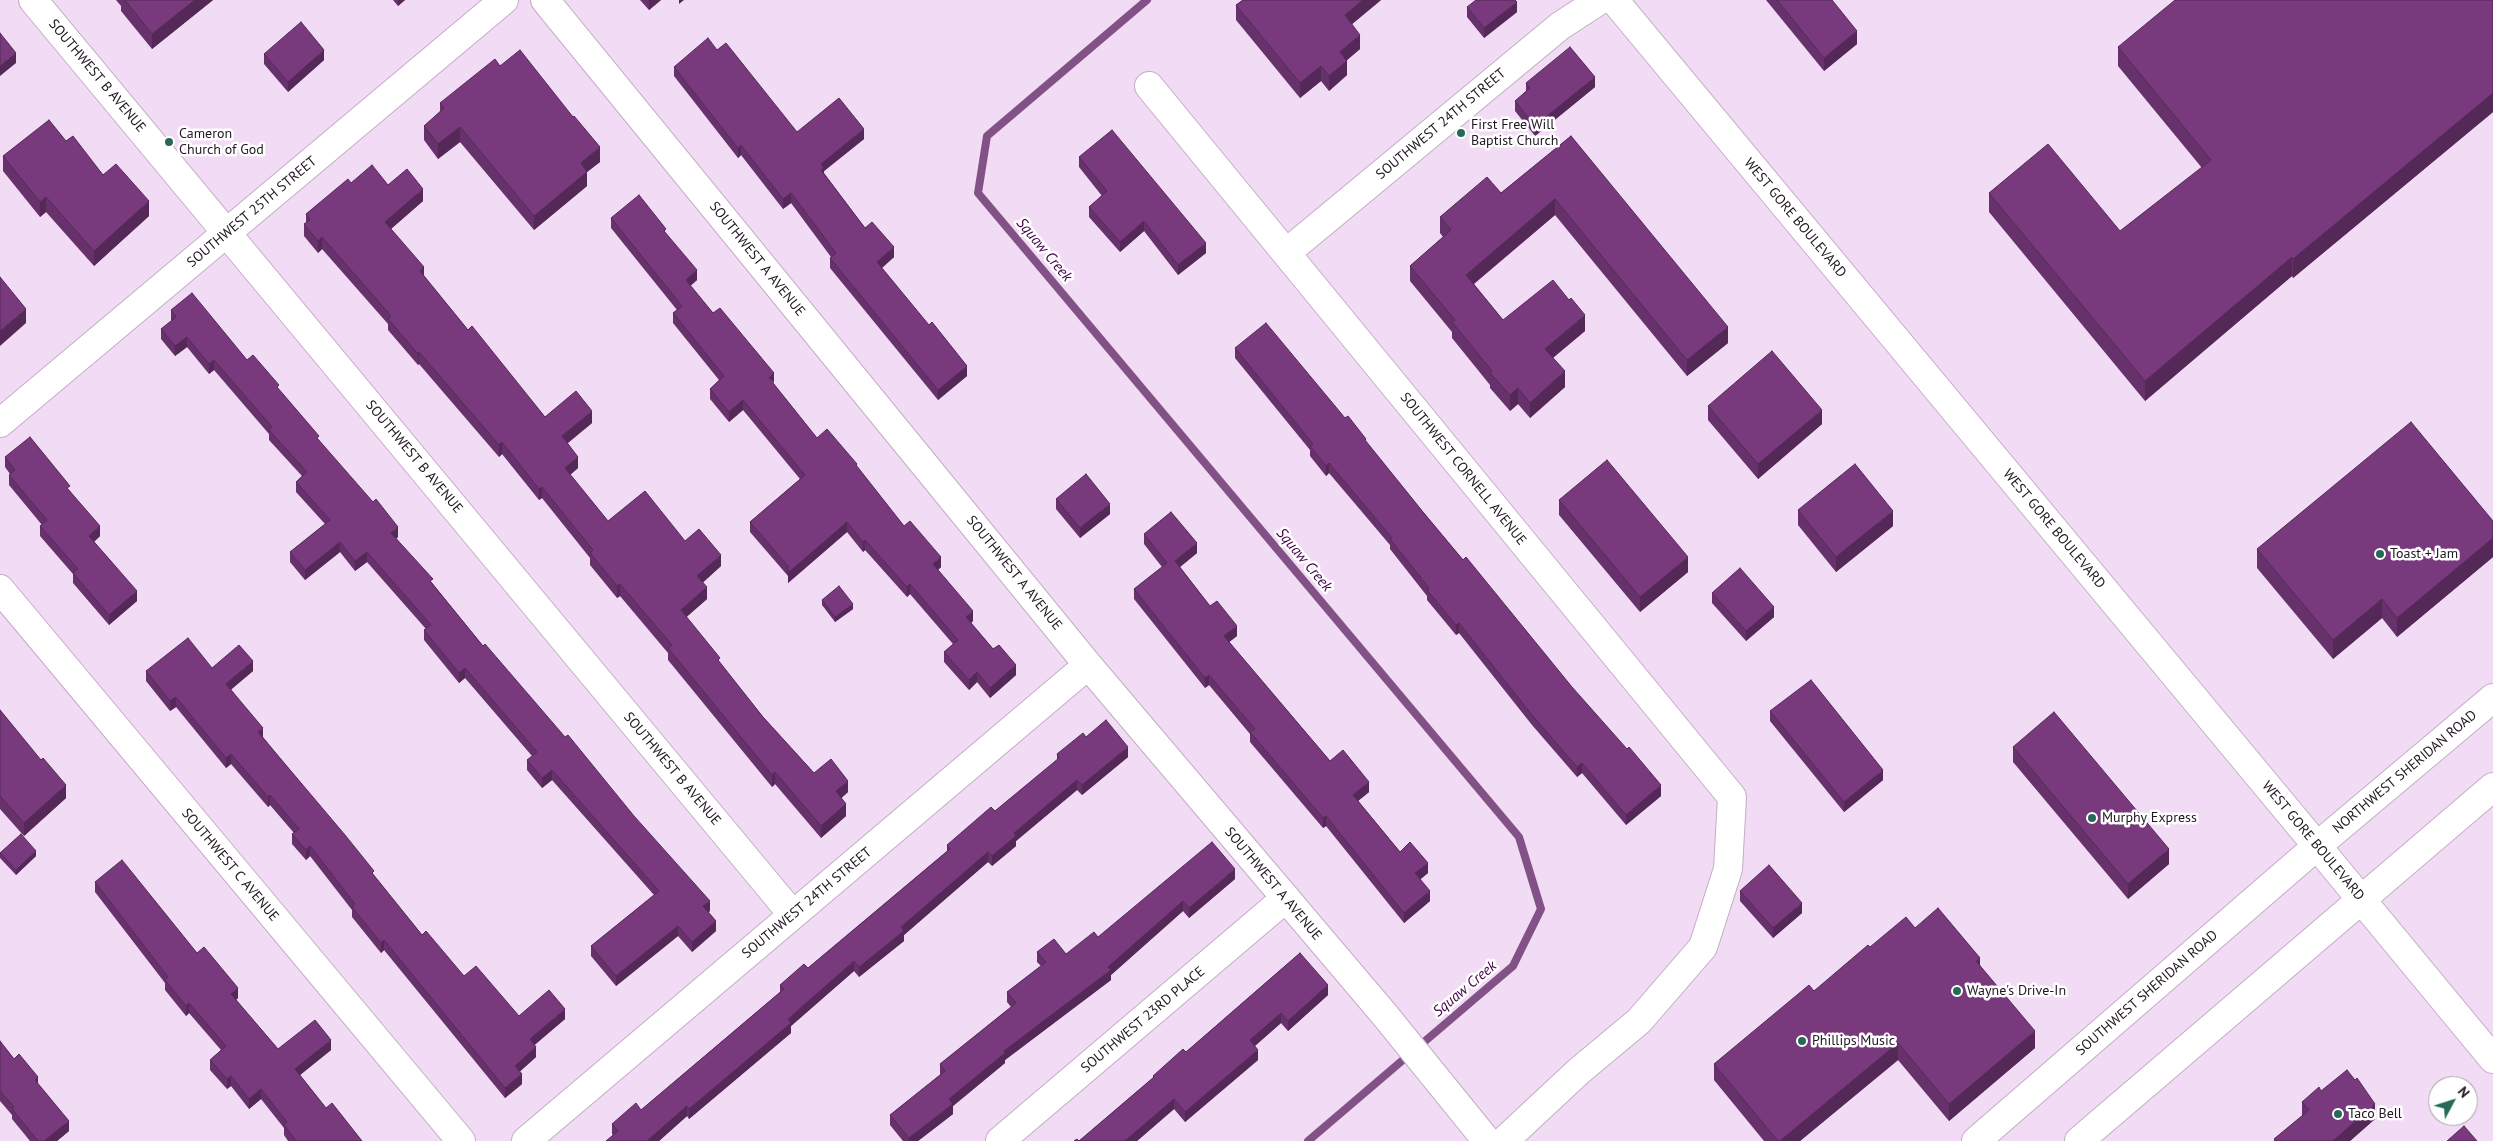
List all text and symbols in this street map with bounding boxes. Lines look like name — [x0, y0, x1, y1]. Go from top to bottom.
street label: SOUTHWEST B AVENUE — [45, 16, 149, 136]
street label: SOUTHWEST 24TH STREET — [1373, 65, 1509, 183]
place label: First Free Will Baptist Church — [1471, 117, 1558, 150]
place label: Cameron Church of God — [179, 126, 264, 158]
marker: First Free Will Baptist Church — [1455, 127, 1467, 139]
marker: Cameron Church of God — [163, 136, 175, 148]
street label: SOUTHWEST 25TH STREET — [184, 153, 320, 271]
street label: WEST GORE BOULEVARD — [1740, 155, 1850, 281]
street label: SOUTHWEST A AVENUE — [706, 198, 808, 320]
water label: Squaw Creek — [1012, 214, 1076, 286]
street label: SOUTHWEST CORNELL AVENUE — [1396, 389, 1530, 549]
street label: SOUTHWEST B AVENUE — [362, 397, 466, 517]
street label: WEST GORE BOULEVARD — [1999, 466, 2109, 592]
street label: SOUTHWEST A AVENUE — [963, 512, 1065, 634]
water label: Squaw Creek — [1272, 524, 1336, 596]
place label: Toast + Jam — [2390, 546, 2458, 562]
marker: Toast + Jam — [2374, 548, 2386, 560]
street label: NORTHWEST SHERIDAN ROAD — [2330, 707, 2480, 837]
street label: SOUTHWEST B AVENUE — [620, 709, 724, 829]
street label: WEST GORE BOULEVARD — [2258, 778, 2368, 904]
street label: SOUTHWEST C AVENUE — [178, 805, 282, 925]
place label: Murphy Express — [2102, 810, 2197, 826]
marker: Murphy Express — [2086, 812, 2098, 824]
street label: SOUTHWEST A AVENUE — [1221, 824, 1325, 944]
street label: SOUTHWEST 24TH STREET — [739, 844, 875, 962]
street label: SOUTHWEST SHERIDAN ROAD — [2073, 927, 2221, 1059]
water label: Squaw Creek — [1429, 957, 1501, 1021]
street label: SOUTHWEST 23RD PLACE — [1078, 963, 1208, 1077]
place label: Wayne's Drive-In — [1967, 983, 2066, 999]
marker: Wayne's Drive-In — [1951, 985, 1963, 997]
place label: Phillips Music — [1812, 1033, 1895, 1049]
marker: Phillips Music — [1796, 1035, 1808, 1047]
north arrow — [2428, 1076, 2478, 1126]
text: N — [2454, 1083, 2474, 1101]
place label: Taco Bell — [2348, 1106, 2402, 1122]
marker: Taco Bell — [2332, 1108, 2344, 1120]

